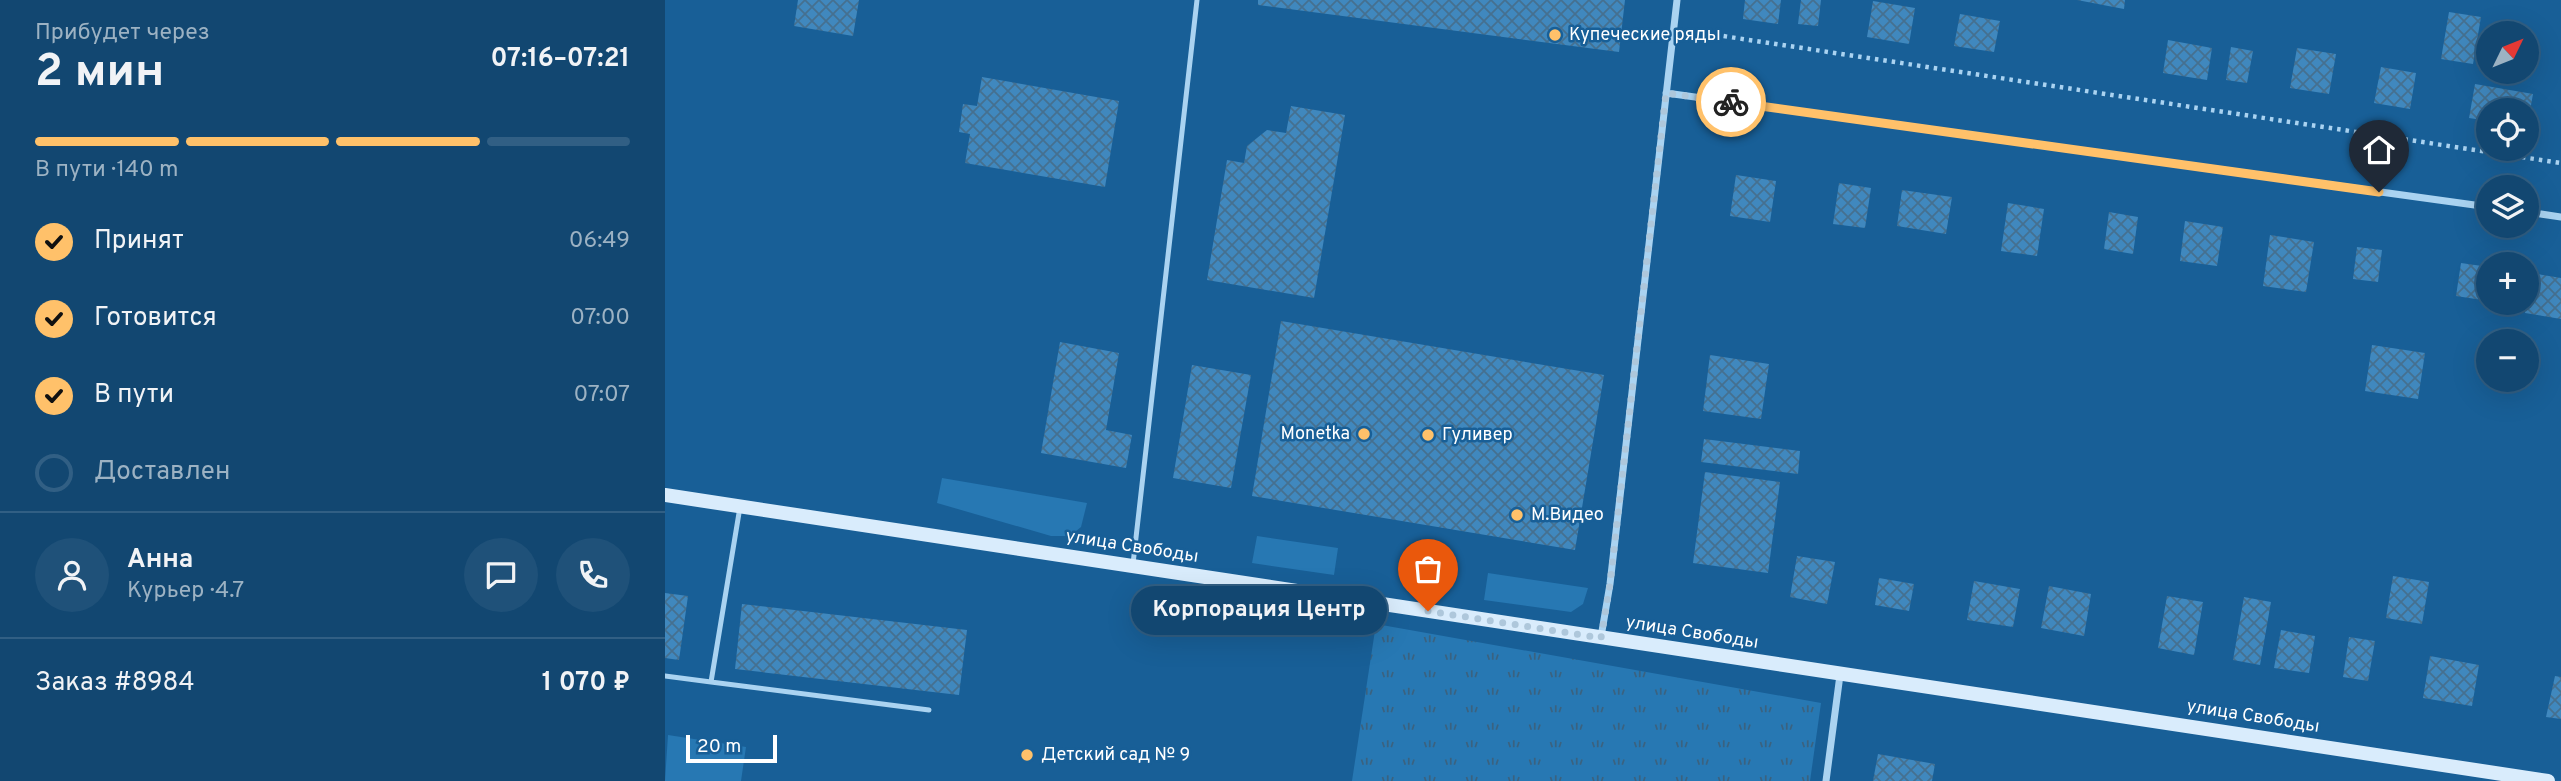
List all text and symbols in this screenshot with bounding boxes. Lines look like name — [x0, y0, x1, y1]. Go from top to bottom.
text: Прибудет через — [35, 19, 210, 48]
north arrow — [2476, 21, 2539, 84]
map controls — [2476, 21, 2539, 392]
place label: Купеческие ряды — [1569, 24, 1721, 47]
marker: Купеческие ряды — [1547, 27, 1563, 43]
text: 07:16–07:21 — [490, 43, 630, 76]
text: 2 мин — [35, 44, 164, 103]
courier — [1696, 67, 1766, 137]
icon: bike — [1712, 83, 1750, 121]
button: locate — [2476, 98, 2539, 161]
pin — [2349, 120, 2409, 192]
icon: home — [2360, 131, 2398, 169]
text: В пути · 140 m — [35, 156, 179, 185]
button: layers — [2476, 175, 2539, 238]
icon: check — [35, 223, 73, 261]
text: Принят — [94, 225, 184, 258]
text: 06:49 — [569, 227, 630, 256]
button: + — [2476, 252, 2539, 315]
icon: check — [35, 300, 73, 338]
text: Готовится — [94, 302, 217, 335]
text: 07:00 — [570, 304, 630, 333]
button: − — [2476, 329, 2539, 392]
icon: check — [35, 377, 73, 415]
text: В пути — [94, 379, 174, 412]
text: 07:07 — [574, 381, 630, 410]
place label: Monetka — [1281, 423, 1350, 446]
place label: Гуливер — [1442, 424, 1513, 447]
marker: Monetka — [1356, 426, 1372, 442]
marker: Гуливер — [1420, 427, 1436, 443]
text: Доставлен — [94, 456, 230, 489]
place label: М.Видео — [1531, 504, 1604, 527]
marker: М.Видео — [1509, 507, 1525, 523]
street label: улица Свободы — [1064, 525, 1200, 569]
button: person — [35, 538, 109, 612]
button: chat — [464, 538, 538, 612]
button: phone — [556, 538, 630, 612]
pin — [1398, 539, 1458, 611]
text: Анна — [127, 544, 193, 577]
icon: bag — [1409, 550, 1447, 588]
text: Курьер · 4.7 — [127, 577, 244, 606]
callout: Корпорация Центр — [1131, 586, 1386, 636]
text: Корпорация Центр — [1153, 596, 1365, 625]
street label: улица Свободы — [1624, 611, 1760, 655]
text: Заказ #8984 — [35, 667, 195, 700]
text: 1 070 ₽ — [542, 667, 630, 700]
street label: улица Свободы — [2185, 695, 2321, 739]
scale bar — [686, 732, 777, 764]
text: 20 m — [697, 735, 741, 759]
place label: Детский сад № 9 — [1041, 744, 1190, 767]
marker: Детский сад № 9 — [1019, 747, 1035, 763]

